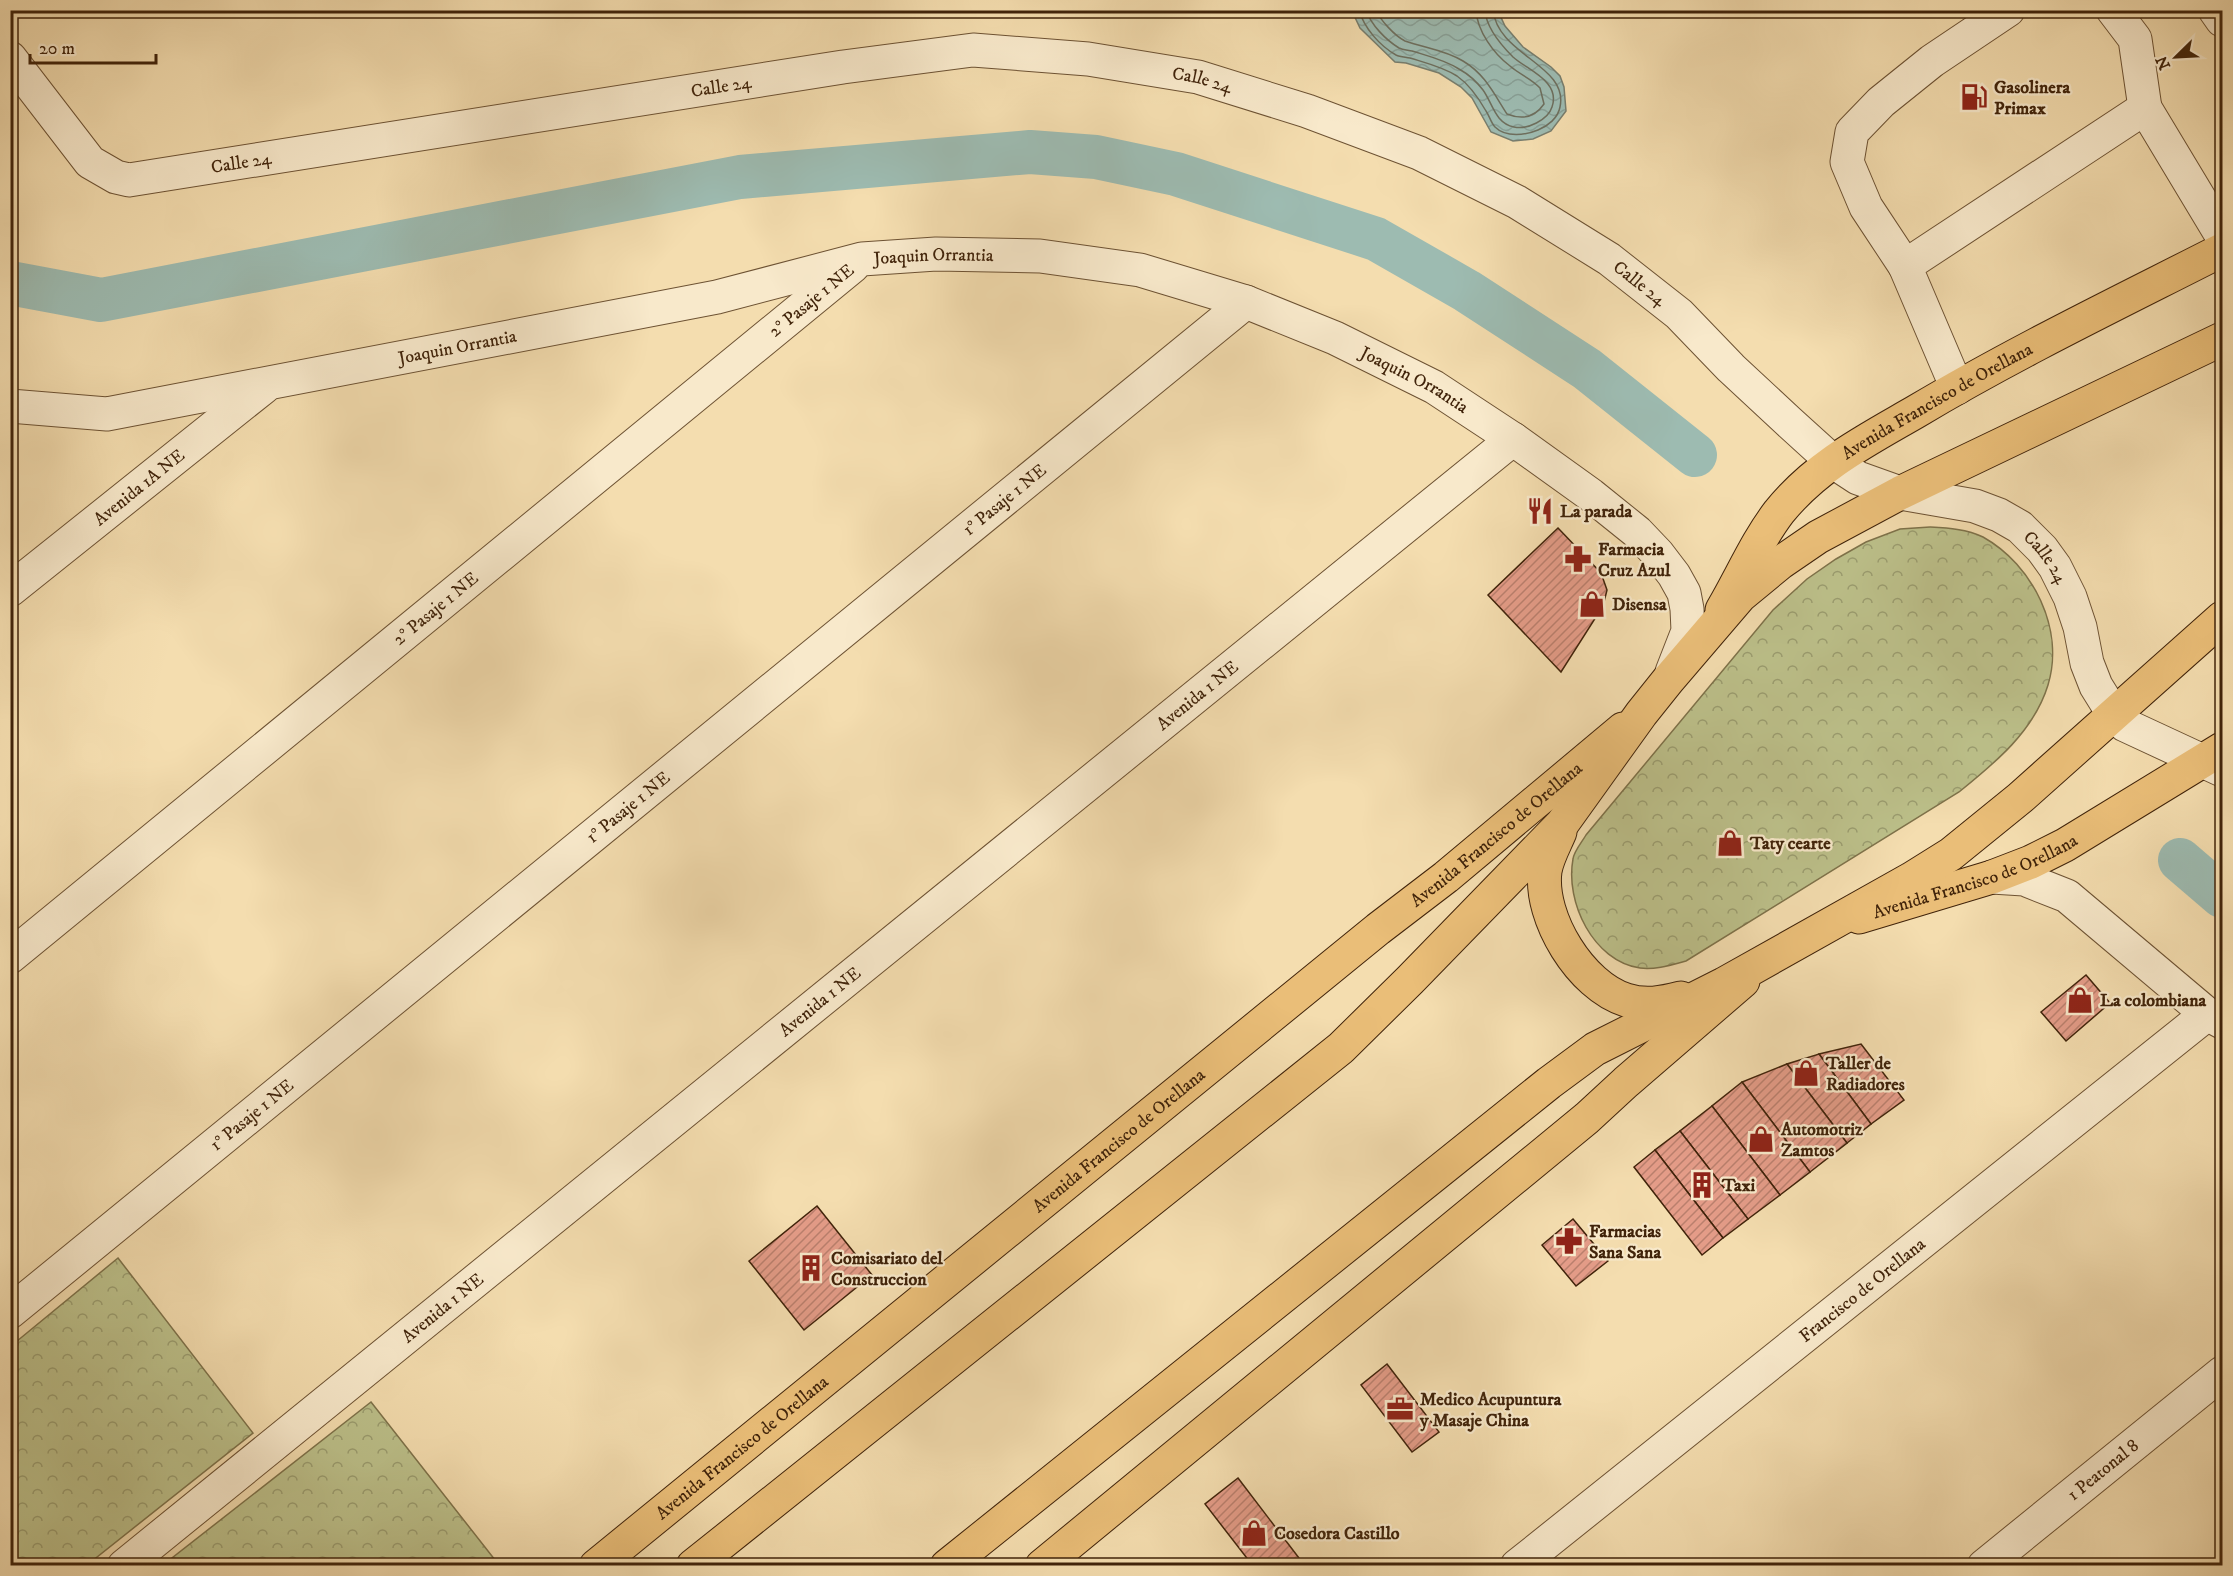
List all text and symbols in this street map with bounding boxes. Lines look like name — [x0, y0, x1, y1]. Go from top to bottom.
scale bar — [30, 27, 156, 65]
north arrow — [2146, 27, 2206, 87]
text: 20 m — [39, 38, 75, 60]
text: N — [2151, 53, 2175, 73]
street label: Calle 24 — [1171, 63, 1235, 99]
street label: Calle 24 — [689, 72, 754, 103]
place label: Gasolinera Primax — [1994, 77, 2070, 120]
fuel station icon: Gasolinera Primax — [1959, 82, 1989, 112]
street label: Calle 24 — [209, 148, 274, 179]
street label: Joaquin Orrantia — [871, 244, 994, 270]
street label: Calle 24 — [1608, 256, 1670, 312]
street label: 2° Pasaje 1 NE — [765, 259, 859, 342]
street label: Joaquin Orrantia — [395, 326, 519, 370]
street label: Avenida Francisco de Orellana — [1838, 338, 2037, 465]
street label: Joaquin Orrantia — [1355, 341, 1473, 419]
street label: Avenida 1A NE — [89, 445, 190, 531]
street label: 1° Pasaje 1 NE — [959, 459, 1051, 541]
restaurant icon: La parada — [1525, 496, 1555, 526]
place label: La parada — [1560, 501, 1632, 523]
street label: Calle 24 — [2018, 527, 2072, 588]
place label: Farmacia Cruz Azul — [1598, 539, 1671, 582]
pharmacy icon: Farmacia Cruz Azul — [1563, 544, 1593, 574]
street label: 2° Pasaje 1 NE — [389, 568, 483, 651]
shop icon: Disensa — [1577, 589, 1607, 619]
place label: Disensa — [1612, 594, 1667, 616]
street label: Avenida 1 NE — [1152, 656, 1243, 736]
street label: Avenida Francisco de Orellana — [1406, 757, 1587, 912]
street label: 1° Pasaje 1 NE — [582, 767, 675, 849]
shop icon: Taty cearte — [1715, 828, 1745, 858]
street label: Avenida Francisco de Orellana — [1870, 830, 2082, 924]
place label: Taty cearte — [1749, 833, 1831, 855]
street label: Avenida 1 NE — [775, 962, 866, 1042]
shop icon: La colombiana — [2065, 985, 2095, 1015]
place label: La colombiana — [2100, 990, 2207, 1012]
place label: Taller de Radiadores — [1825, 1053, 1905, 1096]
shop icon: Taller de Radiadores — [1791, 1058, 1821, 1088]
street label: Avenida Francisco de Orellana — [1028, 1064, 1210, 1218]
street label: 1° Pasaje 1 NE — [206, 1075, 299, 1156]
place label: Automotriz Zamtos — [1780, 1119, 1863, 1162]
shop icon: Automotriz Zamtos — [1746, 1124, 1776, 1154]
building icon: Taxi — [1687, 1170, 1717, 1200]
place label: Taxi — [1721, 1175, 1756, 1197]
place label: Farmacias Sana Sana — [1589, 1221, 1661, 1264]
pharmacy icon: Farmacias Sana Sana — [1554, 1226, 1584, 1256]
street label: Francisco de Orellana — [1795, 1233, 1931, 1348]
place label: Comisariato del Construccion — [831, 1248, 943, 1291]
building icon: Comisariato del Construccion — [796, 1253, 826, 1283]
street label: Avenida 1 NE — [398, 1269, 489, 1348]
street label: Avenida Francisco de Orellana — [652, 1371, 834, 1525]
place label: Medico Acupuntura y Masaje China — [1419, 1389, 1562, 1432]
office icon: Medico Acupuntura y Masaje China — [1385, 1394, 1415, 1424]
street label: 1 Peatonal 8 — [2063, 1435, 2144, 1506]
shop icon: Cosedora Castillo — [1239, 1518, 1269, 1548]
place label: Cosedora Castillo — [1274, 1523, 1400, 1545]

